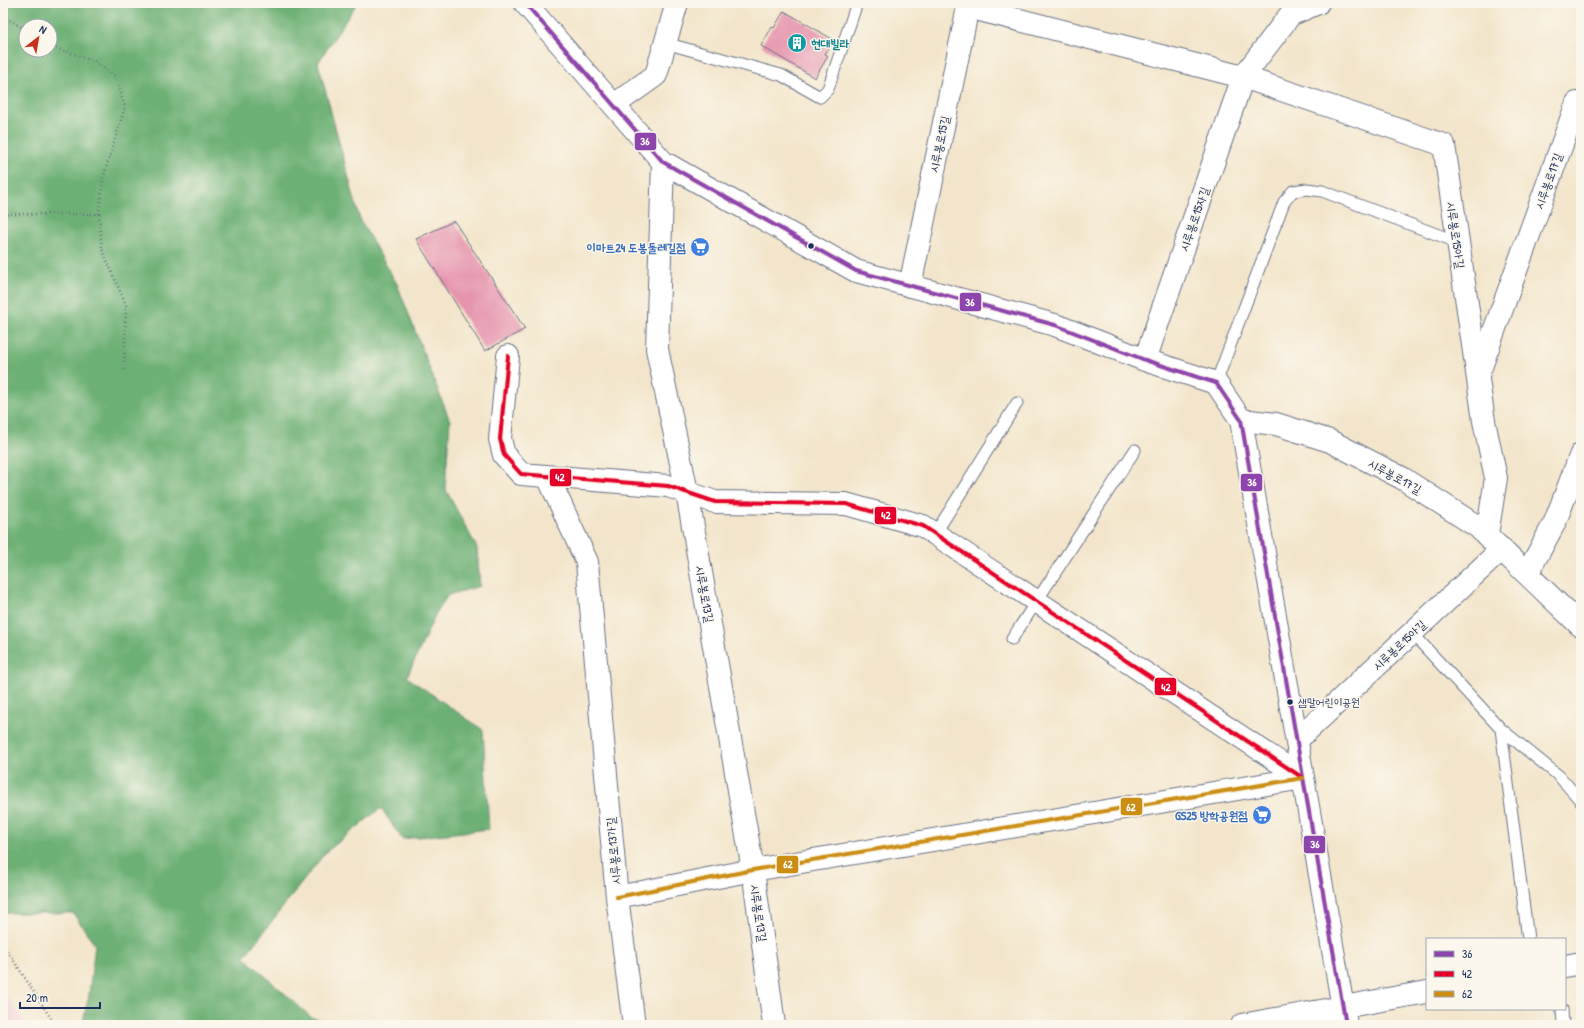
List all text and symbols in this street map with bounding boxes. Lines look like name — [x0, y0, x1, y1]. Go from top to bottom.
north arrow — [18, 18, 58, 58]
text: N — [37, 22, 49, 37]
building icon: 현대빌라 — [786, 32, 808, 54]
place label: 현대빌라 — [811, 35, 850, 52]
street label: 시루봉로15길 — [925, 114, 953, 174]
line badge: 36 — [634, 132, 657, 151]
text: 36 — [640, 134, 650, 148]
street label: 시루봉로17길 — [1530, 150, 1566, 211]
street label: 시루봉로15자길 — [1175, 184, 1213, 254]
street label: 시루봉로15아길 — [1443, 200, 1469, 270]
supermarket icon: 이마트24 도봉둘레길점 — [689, 236, 711, 258]
place label: 이마트24 도봉둘레길점 — [586, 239, 686, 256]
unlabelled marker — [806, 241, 816, 251]
line badge: 36 — [959, 292, 982, 312]
text: 36 — [965, 295, 975, 309]
street label: 시루봉로17길 — [1365, 454, 1425, 498]
line badge: 42 — [549, 468, 572, 487]
text: 42 — [555, 470, 565, 484]
line badge: 36 — [1240, 473, 1263, 492]
text: 36 — [1247, 475, 1257, 489]
line badge: 42 — [874, 506, 897, 525]
text: 42 — [881, 508, 891, 522]
street label: 시루봉로13길 — [692, 564, 718, 624]
street label: 시루봉로15아길 — [1369, 616, 1430, 674]
line badge: 42 — [1154, 677, 1177, 696]
text: 42 — [1161, 680, 1171, 694]
place label: 샘말어린이공원 — [1298, 695, 1360, 709]
marker: 샘말어린이공원 — [1285, 697, 1295, 707]
line badge: 62 — [1120, 797, 1143, 816]
text: 62 — [1126, 800, 1137, 814]
supermarket icon: GS25 방학공원점 — [1251, 804, 1273, 826]
place label: GS25 방학공원점 — [1175, 807, 1248, 824]
street label: 시루봉로13가길 — [602, 816, 624, 885]
line badge: 36 — [1303, 835, 1326, 854]
text: 36 — [1310, 837, 1320, 851]
line badge: 62 — [776, 855, 799, 874]
text: 62 — [783, 857, 794, 871]
street label: 시루봉로13길 — [747, 883, 772, 943]
legend — [1426, 938, 1566, 1010]
text: 36 — [1462, 945, 1472, 962]
text: 42 — [1462, 965, 1473, 982]
scale bar — [20, 984, 100, 1010]
text: 62 — [1462, 985, 1473, 1002]
text: 20 m — [26, 989, 48, 1006]

